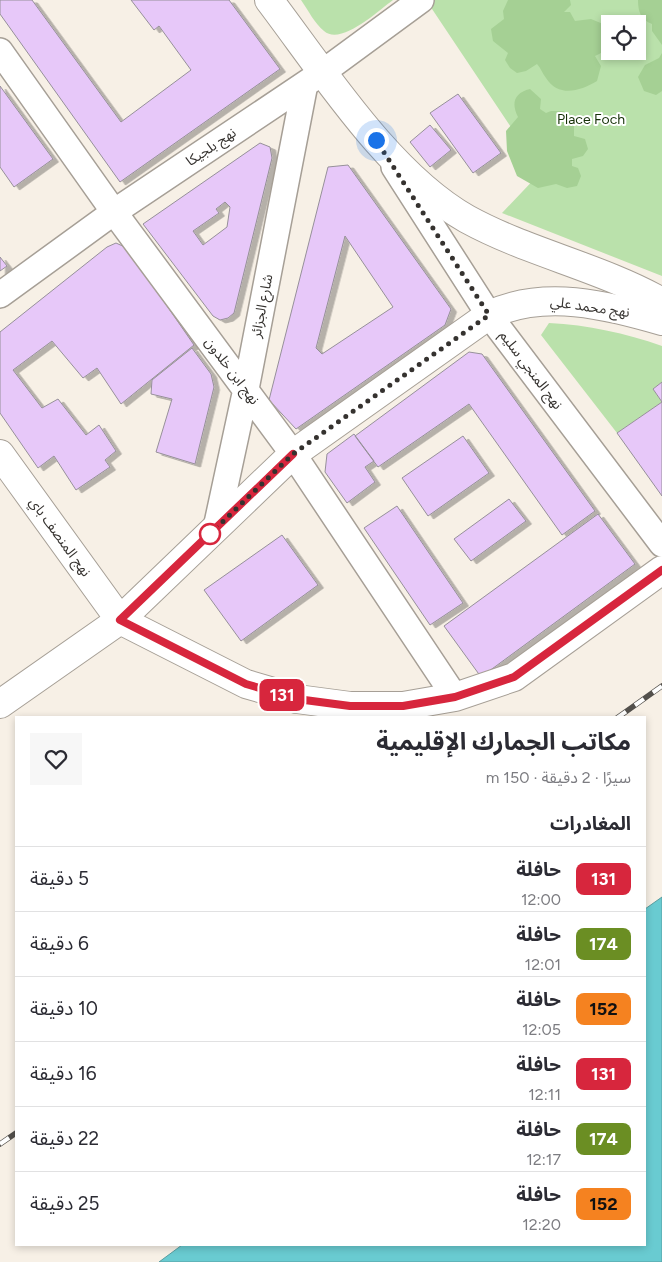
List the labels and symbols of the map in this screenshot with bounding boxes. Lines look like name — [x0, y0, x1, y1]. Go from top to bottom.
park label: Place Foch — [557, 111, 625, 128]
street label: نهج بلجيكا — [183, 124, 241, 172]
your location — [364, 128, 389, 153]
street label: شارع الجزائر — [247, 273, 278, 341]
street label: نهج محمد علي — [549, 293, 631, 323]
street label: نهج المنجي سليم — [494, 327, 566, 414]
street label: نهج ابن خلدون — [200, 334, 263, 409]
street label: نهج المنصف باي — [24, 494, 95, 581]
unlabelled marker — [199, 523, 221, 545]
line badge: 131 — [253, 679, 311, 711]

